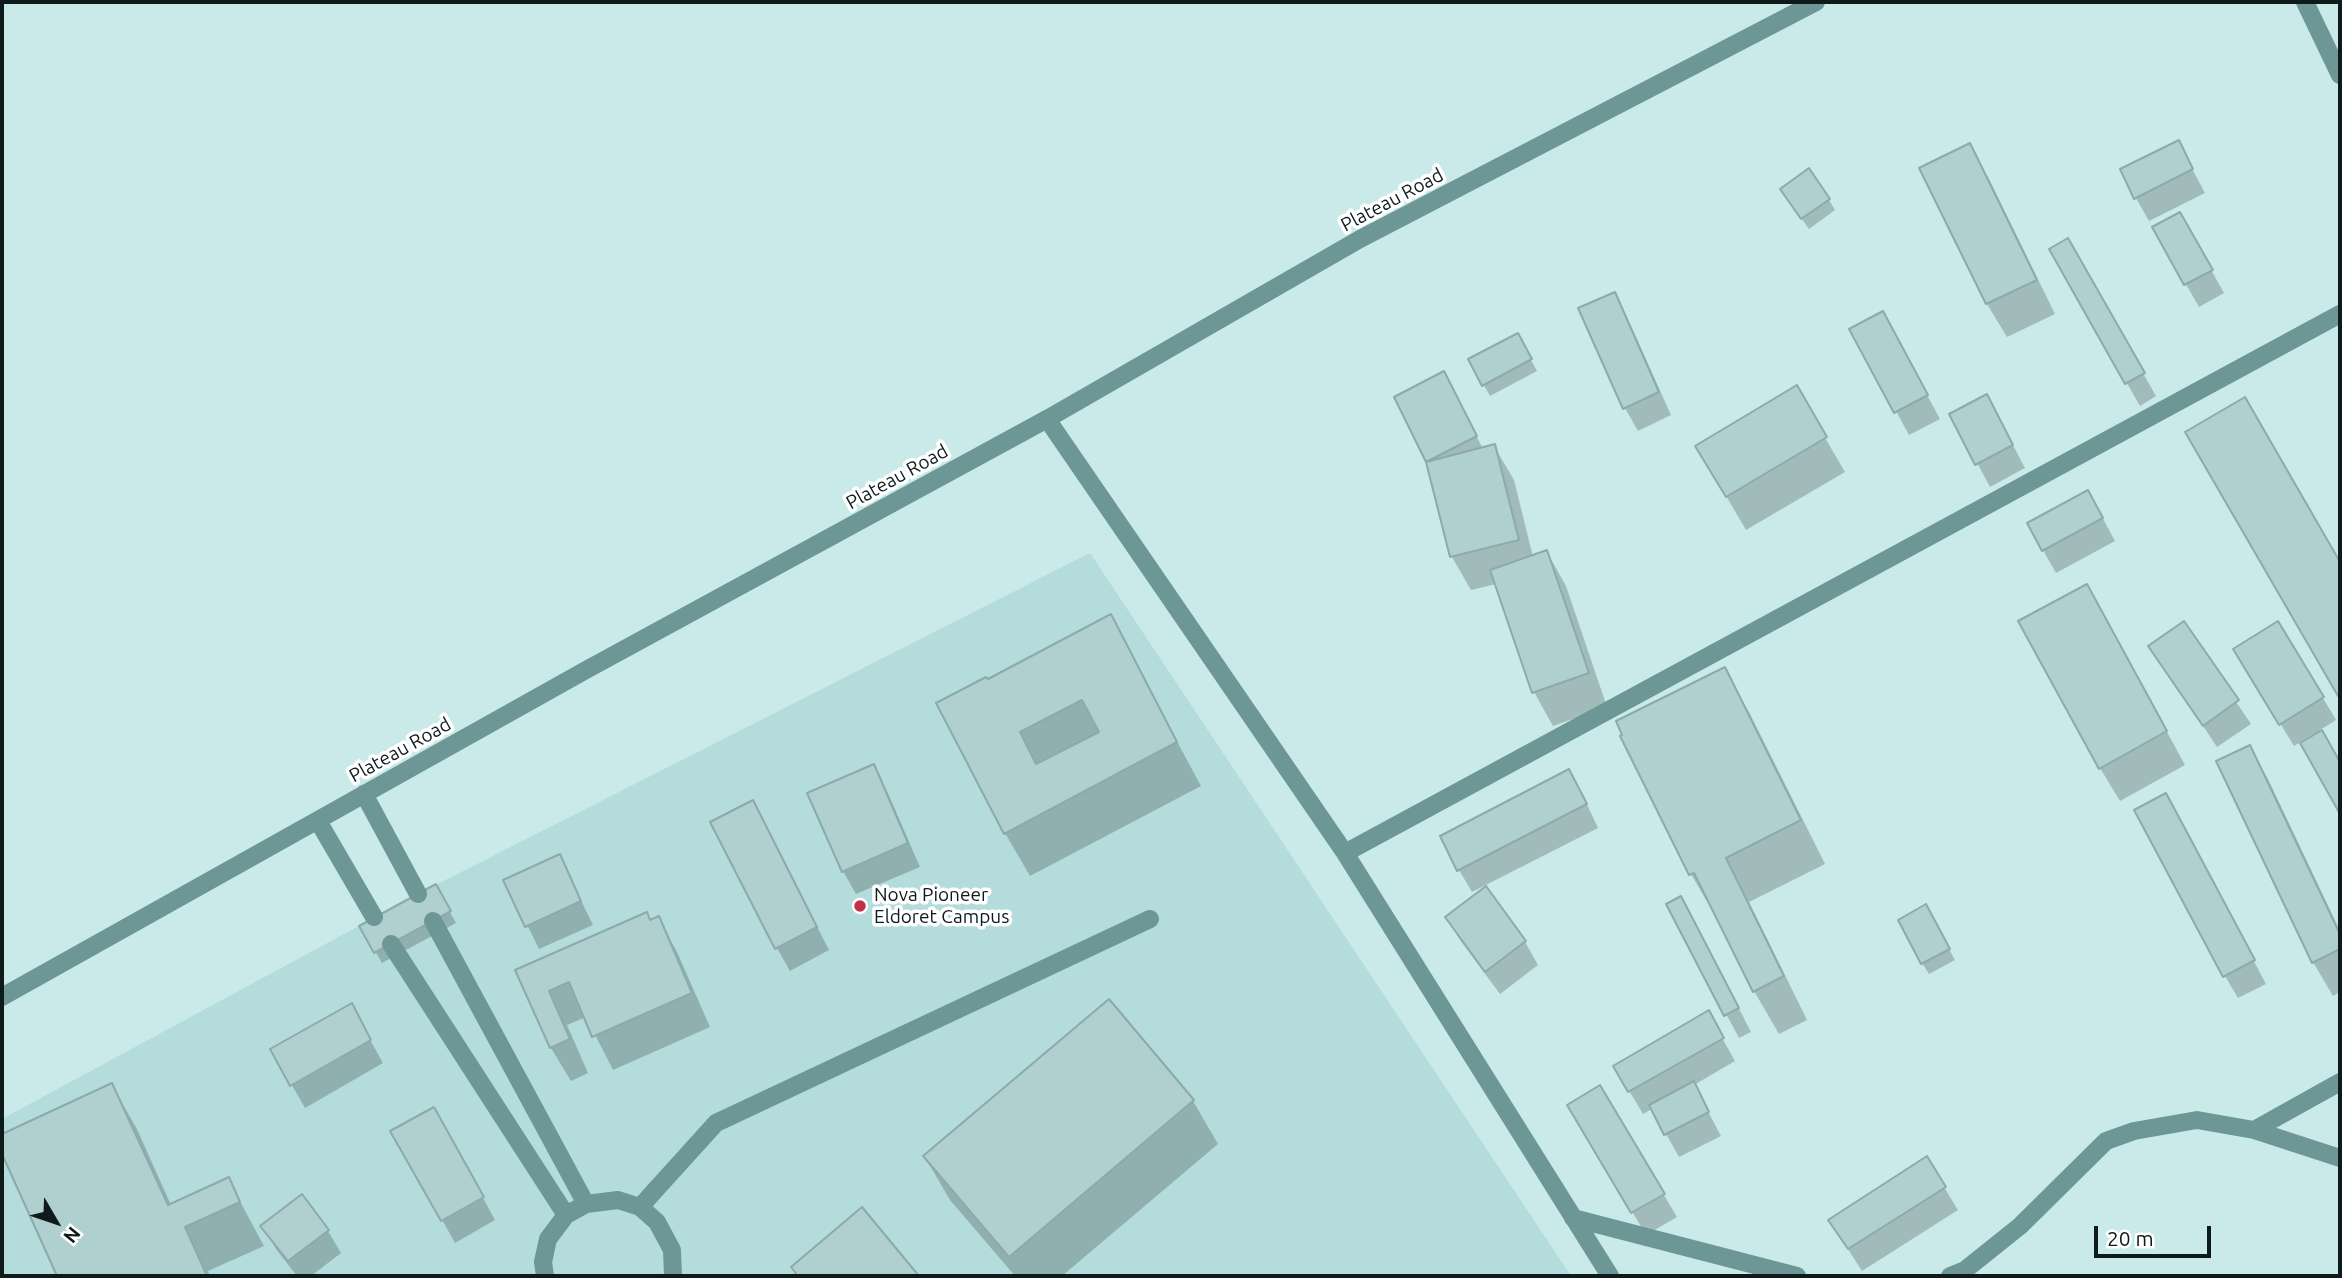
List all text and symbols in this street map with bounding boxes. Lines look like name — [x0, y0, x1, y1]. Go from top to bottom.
street label: Plateau Road — [1337, 163, 1447, 237]
street label: Plateau Road — [842, 440, 952, 514]
street label: Plateau Road — [345, 713, 455, 787]
place label: Nova Pioneer Eldoret Campus — [874, 884, 1009, 928]
marker: Nova Pioneer Eldoret Campus — [852, 898, 868, 914]
north arrow — [21, 1187, 91, 1257]
scale bar — [2097, 1212, 2214, 1256]
text: N — [59, 1223, 85, 1248]
text: 20 m — [2107, 1226, 2154, 1250]

